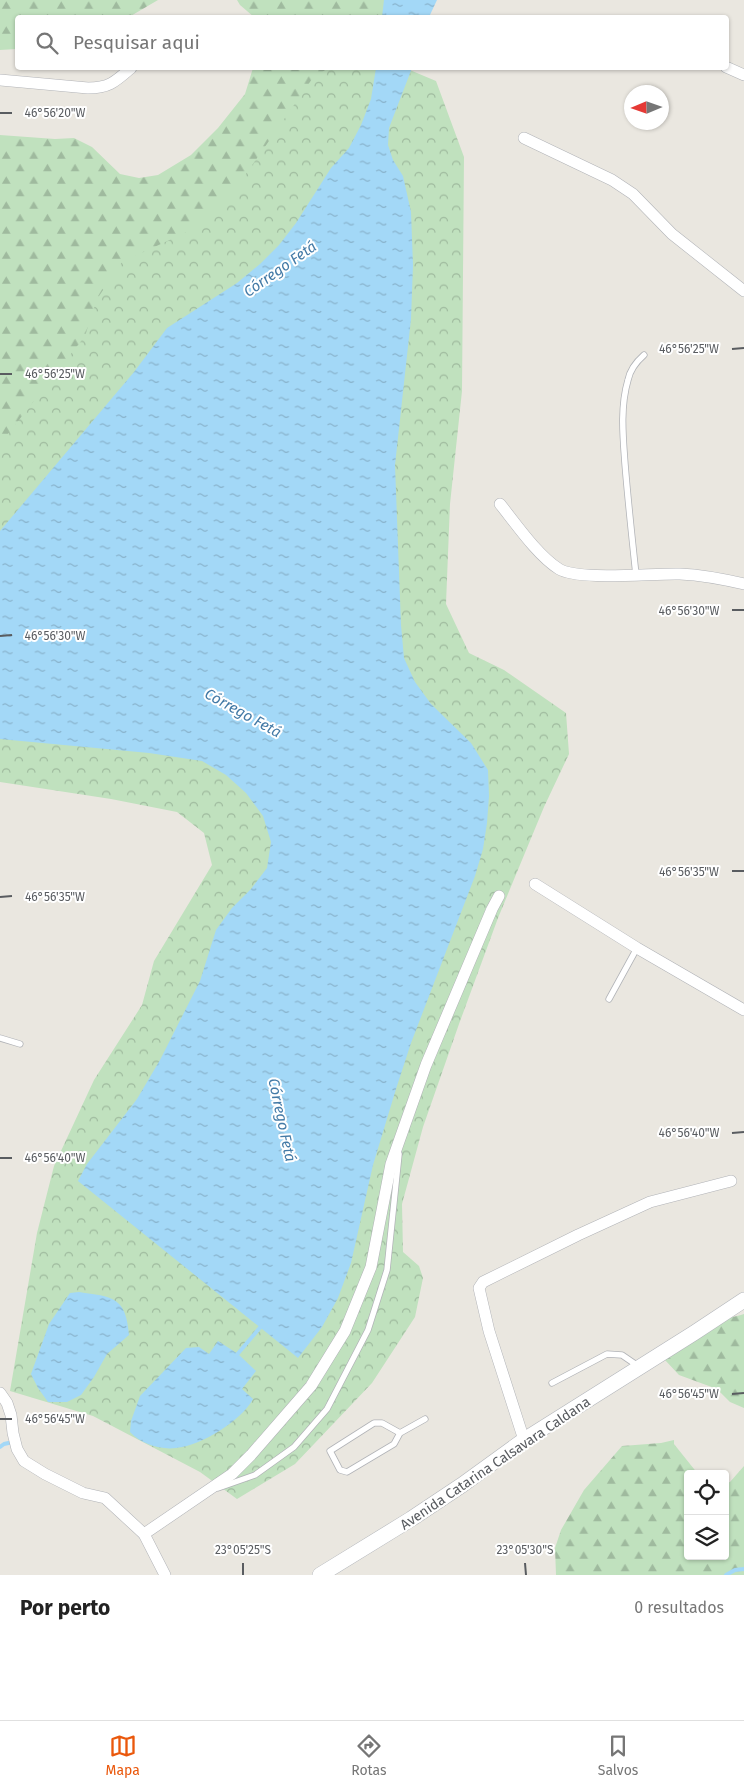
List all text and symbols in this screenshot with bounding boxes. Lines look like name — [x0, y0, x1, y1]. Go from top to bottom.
search box — [15, 15, 729, 70]
icon: search — [33, 29, 61, 57]
text: Pesquisar aqui — [73, 31, 200, 54]
north arrow — [624, 85, 669, 130]
text: 46°56'20"W — [25, 106, 86, 120]
water label: Córrego Fetá — [240, 237, 320, 301]
text: 46°56'25"W — [659, 342, 719, 356]
text: 46°56'25"W — [25, 367, 85, 381]
text: 46°56'30"W — [659, 604, 720, 618]
text: 46°56'30"W — [25, 629, 86, 643]
water label: Córrego Fetá — [202, 685, 284, 741]
text: 46°56'35"W — [659, 865, 719, 879]
text: 46°56'35"W — [25, 890, 85, 904]
water label: Córrego Fetá — [264, 1077, 300, 1163]
text: 46°56'40"W — [659, 1126, 720, 1140]
text: 46°56'40"W — [25, 1151, 86, 1165]
text: 46°56'45"W — [659, 1387, 719, 1401]
street label: Avenida Catarina Calsavara Caldana — [397, 1393, 594, 1534]
text: 46°56'45"W — [25, 1412, 85, 1426]
map controls — [684, 1470, 729, 1560]
button: locate — [684, 1470, 729, 1515]
button: layers — [684, 1515, 729, 1560]
text: 23°05'25"S — [215, 1543, 271, 1557]
text: 23°05'30"S — [496, 1543, 554, 1557]
text: Por perto — [20, 1595, 110, 1621]
text: 0 resultados — [634, 1598, 724, 1617]
tab: Mapa — [106, 1732, 140, 1779]
tab: Rotas — [351, 1732, 387, 1779]
tab: Salvos — [598, 1732, 638, 1779]

